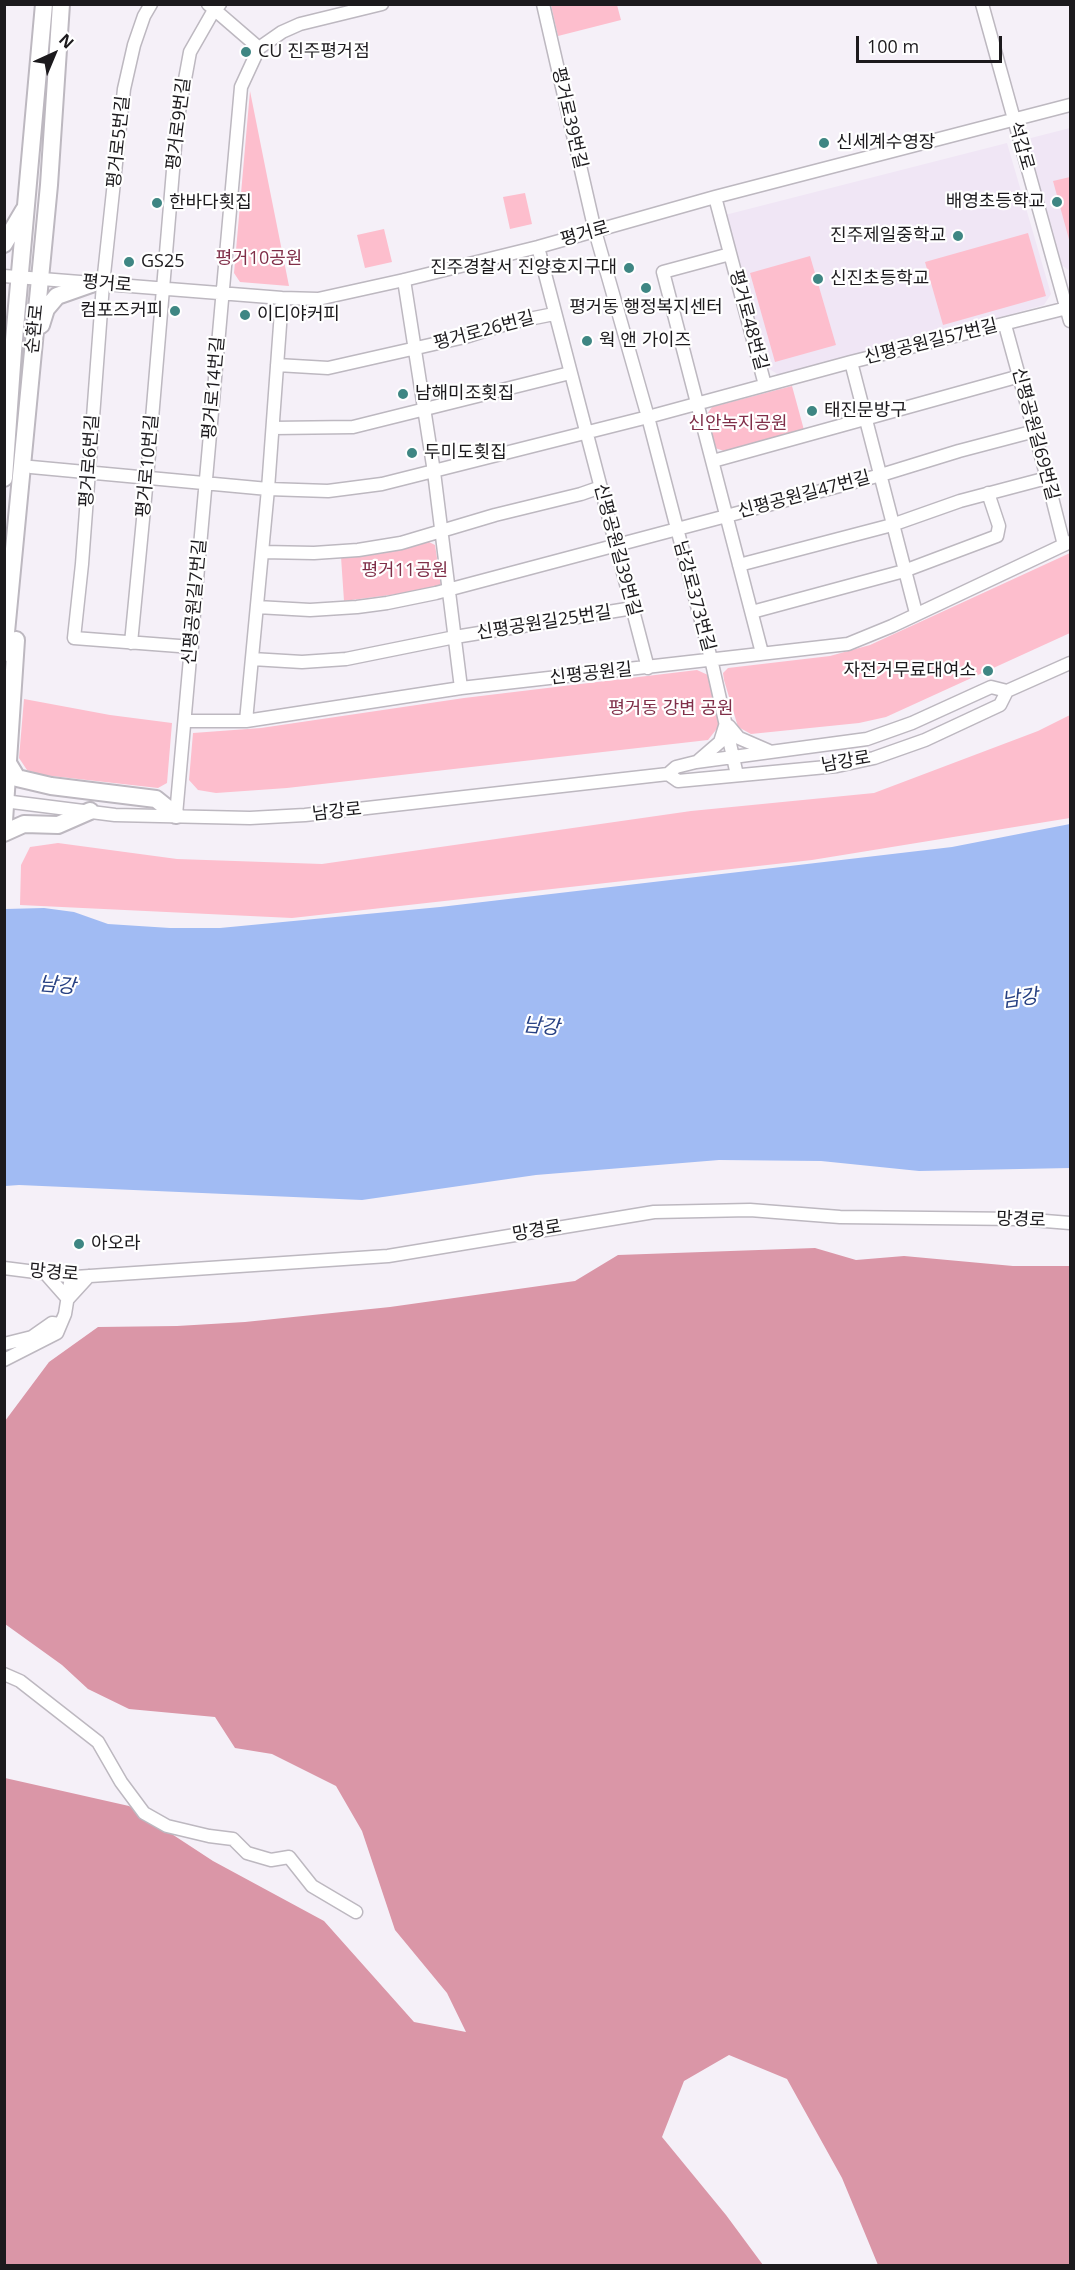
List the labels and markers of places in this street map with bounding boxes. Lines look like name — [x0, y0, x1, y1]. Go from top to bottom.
place label: CU 진주평거점 — [258, 41, 370, 63]
marker: CU 진주평거점 — [239, 45, 253, 59]
place label: 신세계수영장 — [836, 132, 935, 154]
marker: 신세계수영장 — [817, 136, 831, 150]
place label: 배영초등학교 — [946, 191, 1045, 213]
place label: 한바다횟집 — [169, 192, 252, 214]
marker: 배영초등학교 — [1050, 195, 1064, 209]
marker: 한바다횟집 — [150, 196, 164, 210]
place label: 진주제일중학교 — [830, 225, 946, 247]
marker: 진주제일중학교 — [951, 229, 965, 243]
place label: GS25 — [141, 251, 185, 273]
marker: GS25 — [122, 255, 136, 269]
place label: 진주경찰서 진양호지구대 — [430, 257, 617, 279]
marker: 진주경찰서 진양호지구대 — [622, 261, 636, 275]
place label: 신진초등학교 — [830, 268, 929, 290]
marker: 신진초등학교 — [811, 272, 825, 286]
marker: 평거동 행정복지센터 — [639, 281, 653, 295]
place label: 평거동 행정복지센터 — [569, 297, 723, 319]
place label: 컴포즈커피 — [80, 300, 163, 322]
marker: 컴포즈커피 — [168, 304, 182, 318]
place label: 이디야커피 — [257, 304, 340, 326]
marker: 이디야커피 — [238, 308, 252, 322]
place label: 웍 앤 가이즈 — [599, 330, 691, 352]
marker: 웍 앤 가이즈 — [580, 334, 594, 348]
place label: 남해미조횟집 — [415, 383, 514, 405]
marker: 남해미조횟집 — [396, 387, 410, 401]
place label: 태진문방구 — [824, 400, 907, 422]
marker: 태진문방구 — [805, 404, 819, 418]
place label: 두미도횟집 — [424, 442, 507, 464]
marker: 두미도횟집 — [405, 446, 419, 460]
place label: 자전거무료대여소 — [844, 660, 976, 682]
marker: 자전거무료대여소 — [981, 664, 995, 678]
place label: 아오라 — [91, 1233, 141, 1255]
marker: 아오라 — [72, 1237, 86, 1251]

